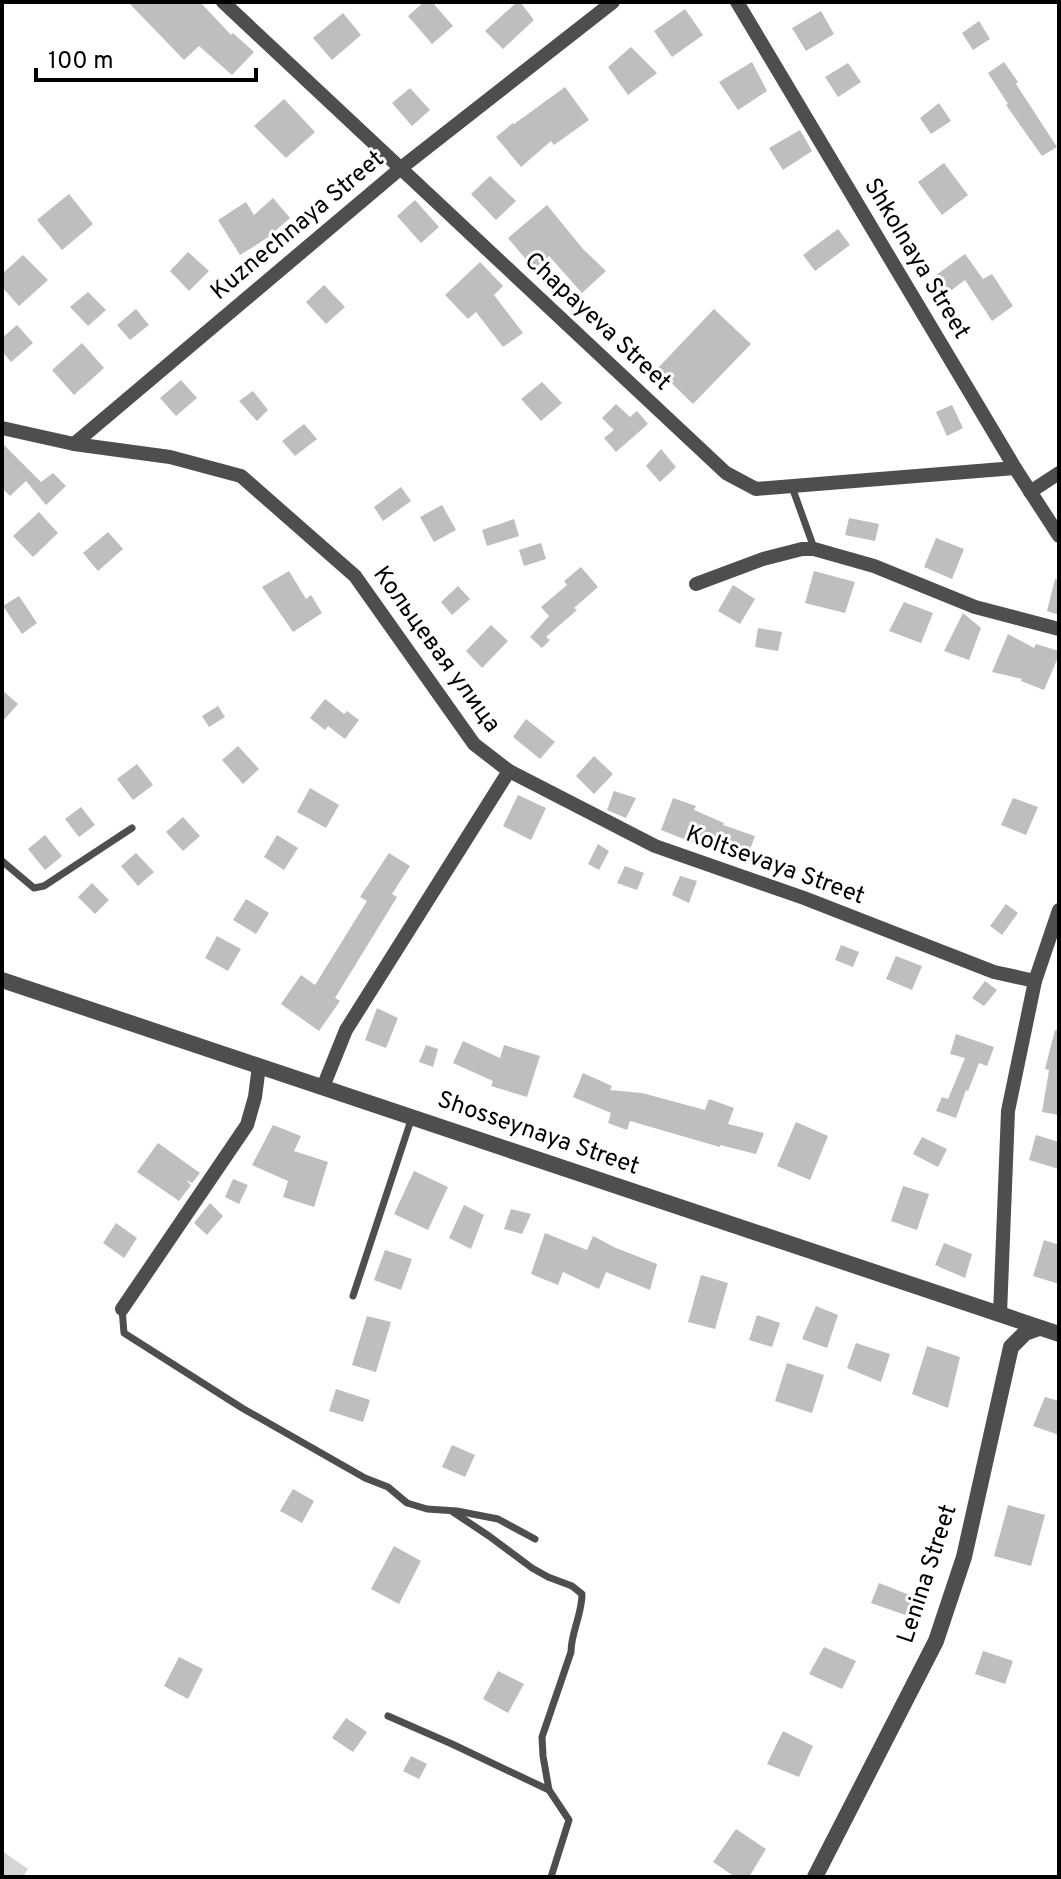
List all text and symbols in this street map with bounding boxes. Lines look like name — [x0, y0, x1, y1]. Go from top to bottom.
scale bar — [36, 32, 256, 82]
text: 100 m — [48, 47, 114, 77]
street label: Kuznechnaya Street — [205, 145, 391, 307]
street label: Shkolnaya Street — [856, 173, 976, 345]
street label: Chapayeva Street — [517, 246, 677, 398]
street label: Кольцевая улица — [366, 561, 506, 739]
street label: Koltsevaya Street — [681, 820, 869, 912]
street label: Shosseynaya Street — [433, 1085, 643, 1183]
street label: Lenina Street — [891, 1501, 965, 1647]

